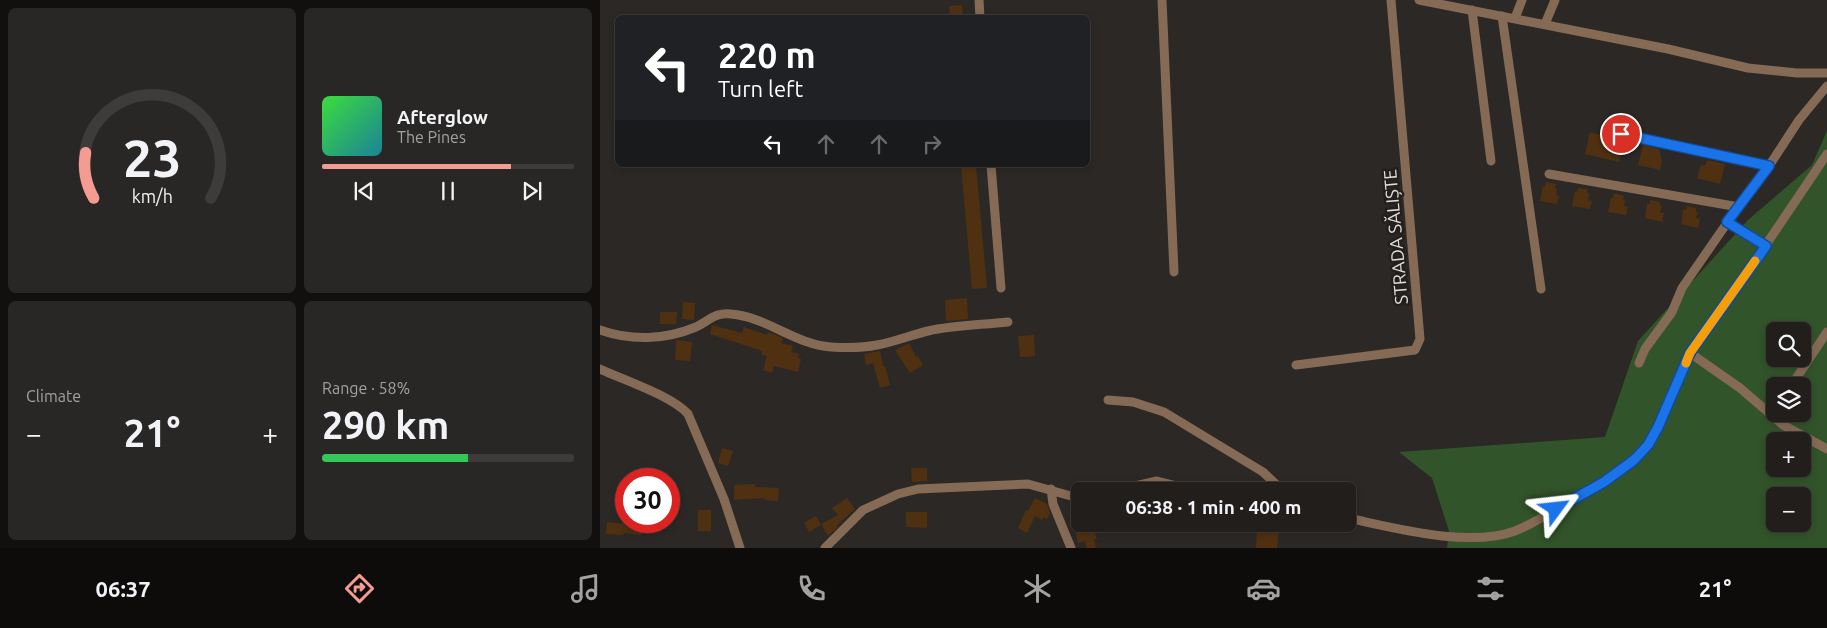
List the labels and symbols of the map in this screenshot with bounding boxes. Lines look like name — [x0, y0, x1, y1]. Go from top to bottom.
pin — [1600, 113, 1642, 155]
street label: STRADA SĂLIȘTE — [1379, 169, 1411, 305]
speed limit sign: 30 — [615, 468, 680, 533]
position arrow — [1529, 482, 1581, 534]

